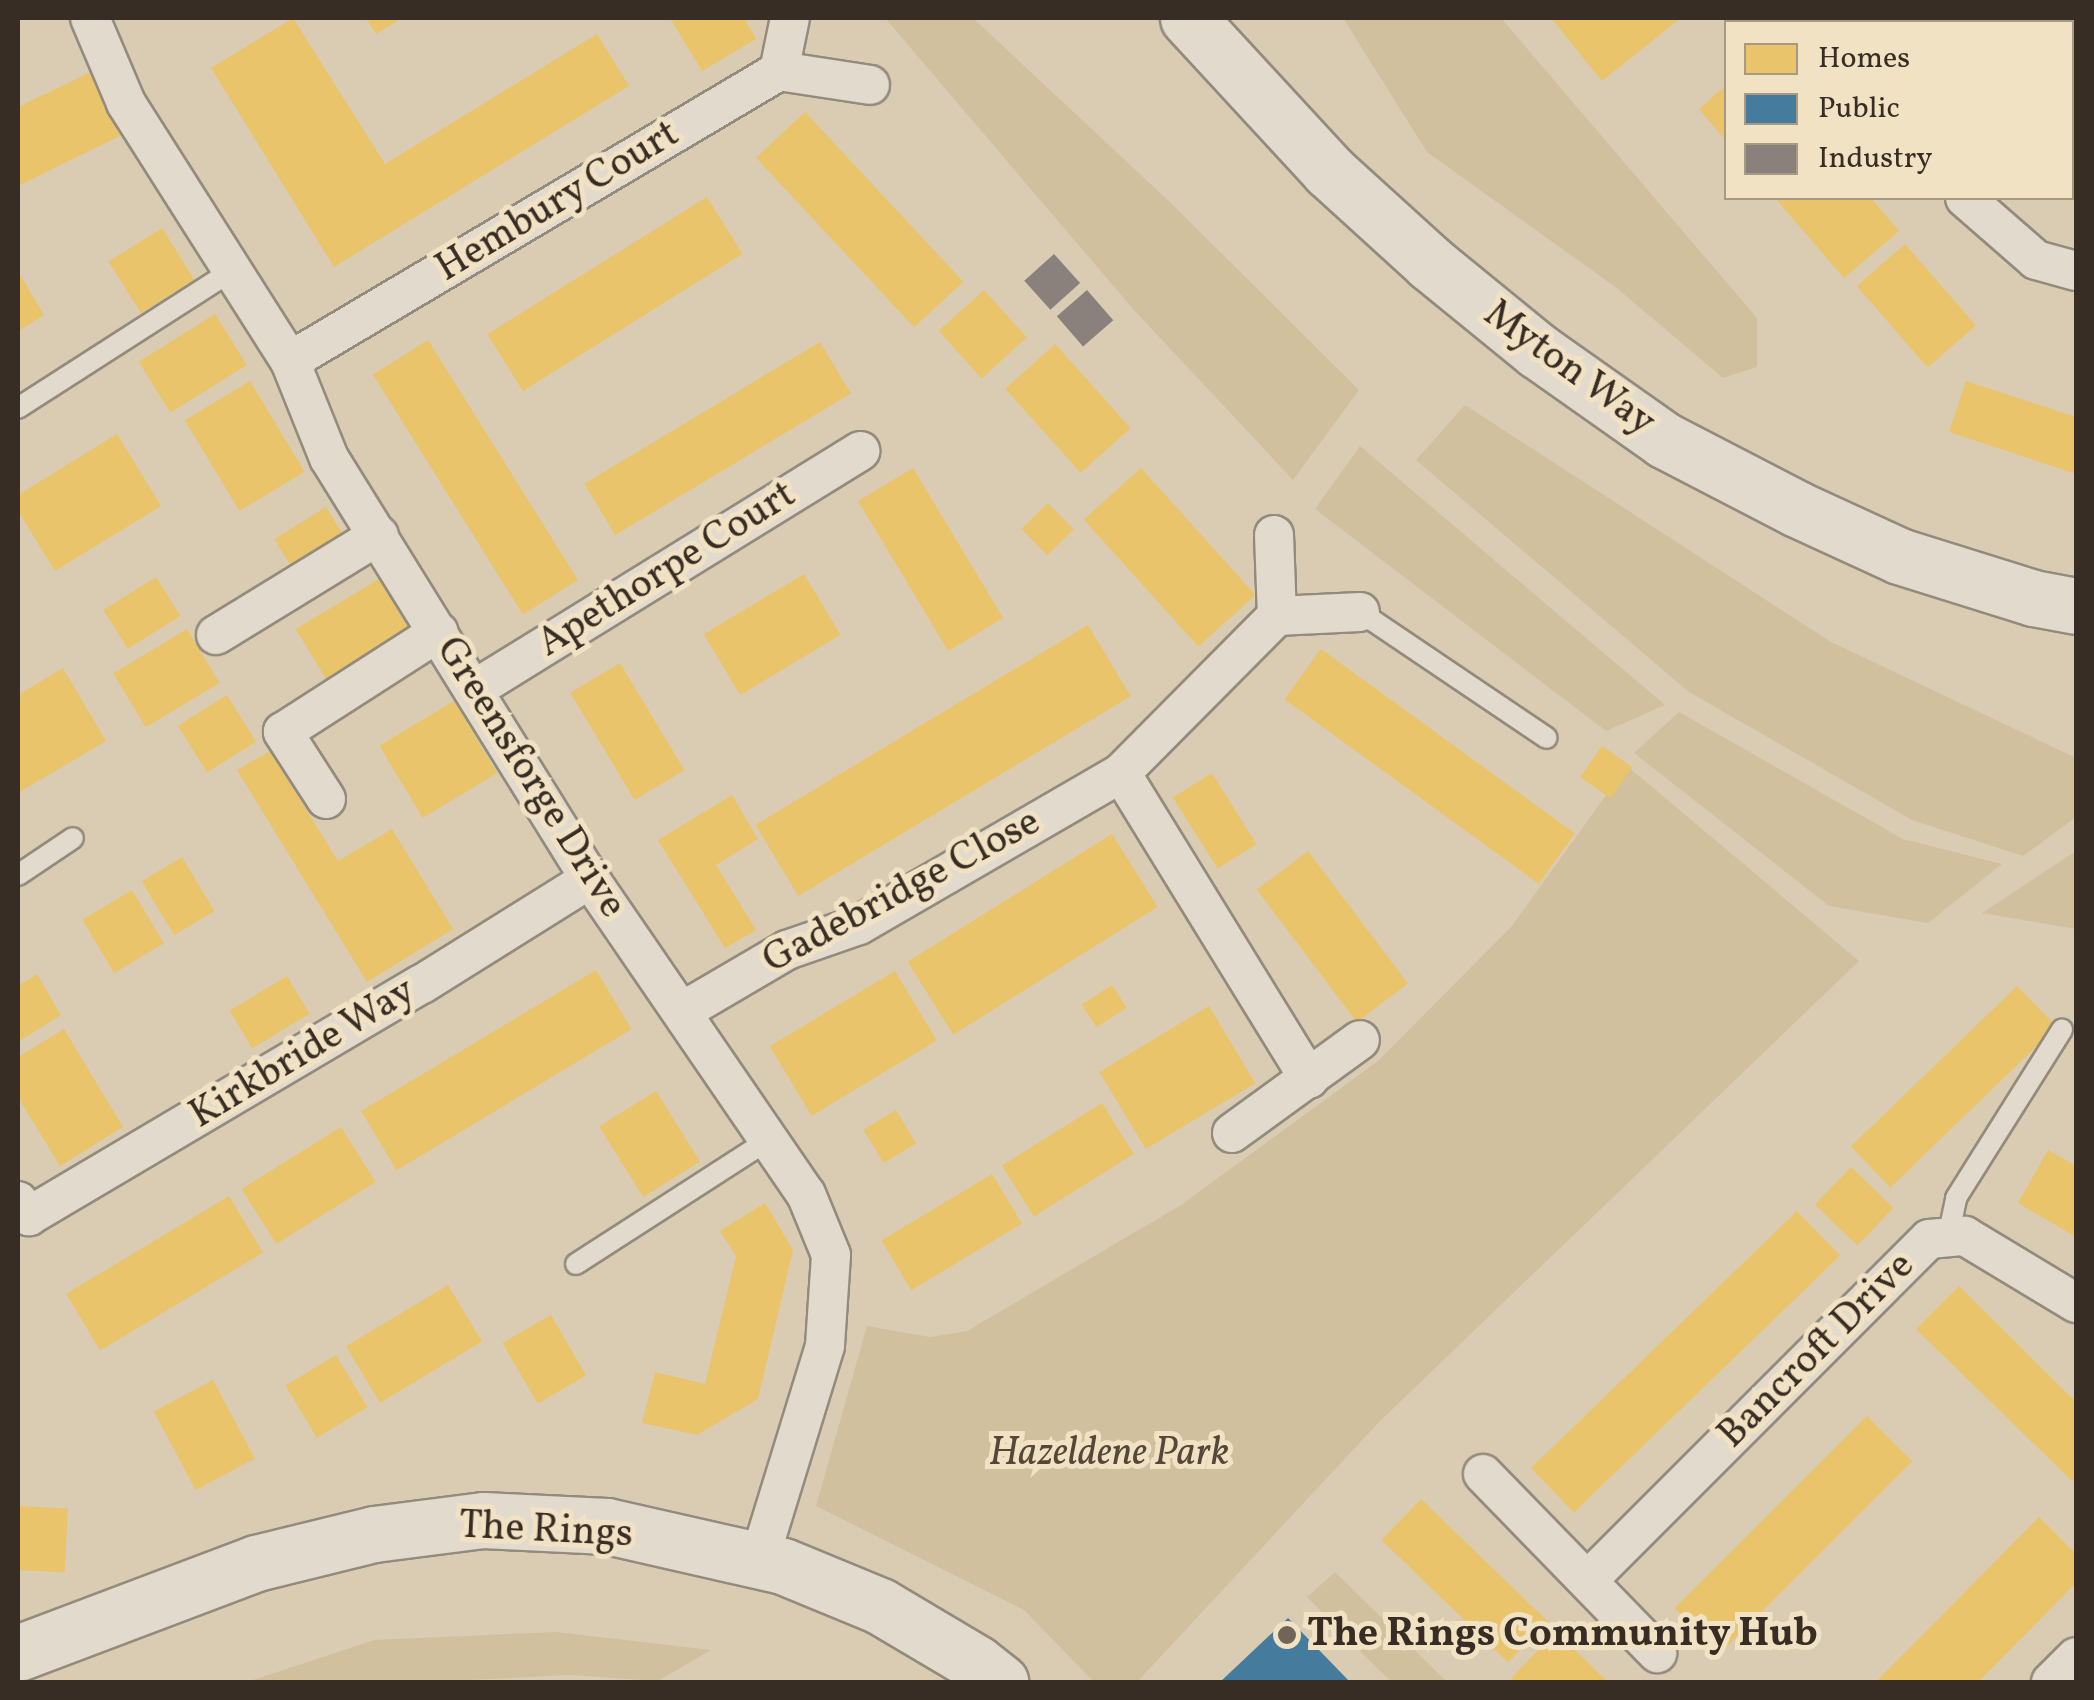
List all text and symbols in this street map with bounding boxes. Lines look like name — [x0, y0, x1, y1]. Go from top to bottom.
legend — [1724, 20, 2074, 200]
text: Homes — [1818, 38, 1910, 80]
text: Public — [1818, 88, 1900, 130]
street label: Hembury Court — [427, 110, 689, 294]
text: Industry — [1818, 138, 1933, 180]
street label: Myton Way — [1473, 290, 1665, 448]
street label: Apethorpe Court — [529, 471, 805, 669]
street label: Greensforge Drive — [424, 629, 636, 927]
street label: Gadebridge Close — [755, 799, 1049, 985]
street label: Kirkbride Way — [181, 968, 425, 1140]
street label: Bancroft Drive — [1709, 1243, 1925, 1459]
park label: Hazeldene Park — [989, 1430, 1229, 1478]
street label: The Rings — [458, 1502, 634, 1560]
place label: The Rings Community Hub — [1307, 1611, 1818, 1659]
marker: The Rings Community Hub — [1276, 1624, 1298, 1646]

